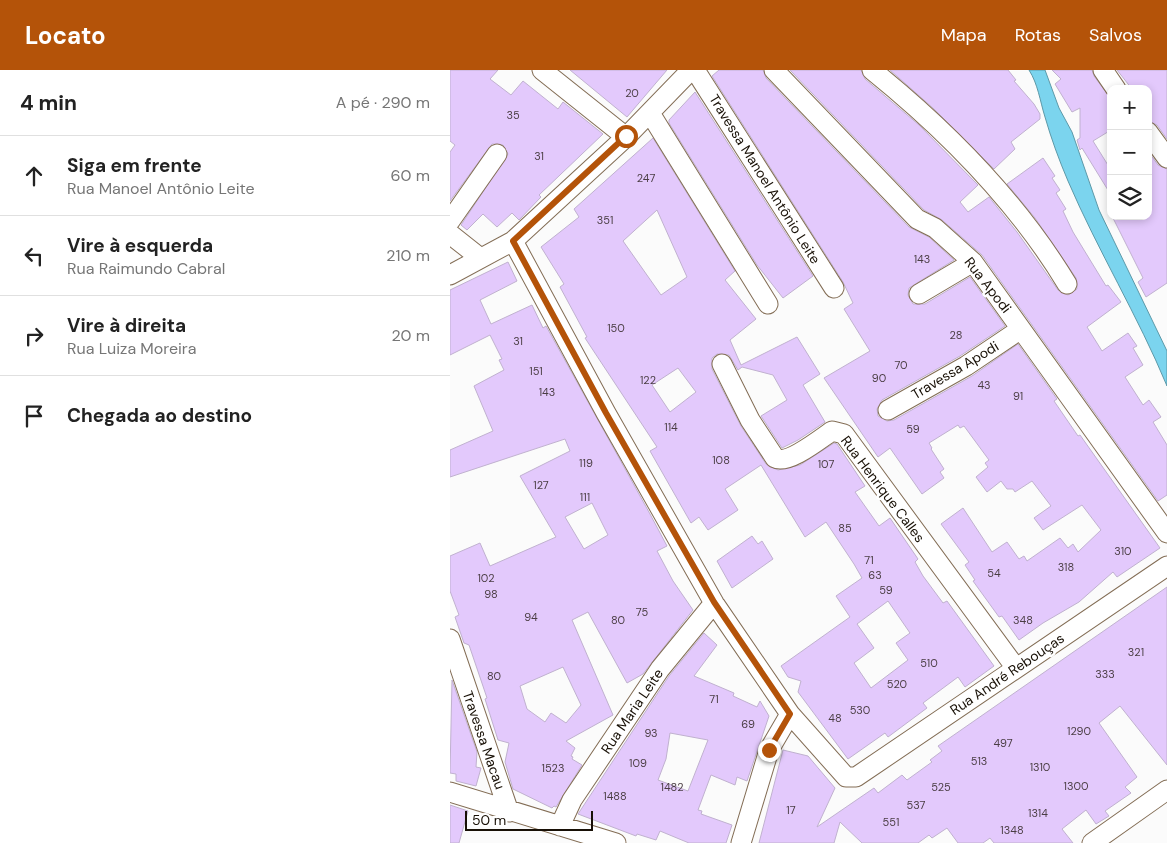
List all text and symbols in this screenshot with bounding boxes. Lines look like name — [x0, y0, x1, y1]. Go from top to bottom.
text: Locato — [25, 20, 106, 51]
text: Mapa — [941, 23, 987, 47]
text: Rotas — [1015, 23, 1061, 47]
text: Salvos — [1089, 23, 1142, 47]
map controls — [1107, 85, 1152, 220]
button: + — [1107, 85, 1152, 130]
house number: 20 — [625, 86, 639, 100]
text: 4 min — [20, 89, 77, 117]
street label: Travessa Manoel Antônio Leite — [705, 91, 825, 267]
text: A pé · 290 m — [336, 92, 430, 113]
house number: 35 — [506, 108, 520, 122]
route start — [615, 125, 638, 148]
button: − — [1107, 130, 1152, 175]
house number: 31 — [534, 149, 544, 163]
text: Siga em frente — [67, 153, 202, 178]
icon: ahead — [20, 162, 48, 190]
text: 60 m — [390, 165, 430, 186]
house number: 247 — [637, 171, 655, 185]
button: layers — [1107, 175, 1152, 220]
text: Rua Manoel Antônio Leite — [67, 178, 255, 199]
house number: 351 — [597, 213, 613, 227]
text: Vire à esquerda — [67, 233, 213, 258]
icon: left — [20, 242, 48, 270]
text: 210 m — [386, 245, 430, 266]
house number: 143 — [914, 252, 930, 266]
street label: Rua Apodi — [961, 253, 1015, 317]
text: Rua Raimundo Cabral — [67, 258, 225, 279]
text: Vire à direita — [67, 313, 186, 338]
house number: 150 — [607, 321, 625, 335]
icon: right — [20, 322, 48, 350]
text: 20 m — [391, 325, 430, 346]
house number: 28 — [950, 328, 962, 342]
house number: 31 — [513, 334, 523, 348]
street label: Travessa Apodi — [908, 337, 1002, 403]
text: Rua Luiza Moreira — [67, 338, 196, 359]
house number: 70 — [894, 358, 908, 372]
house number: 151 — [529, 364, 543, 378]
house number: 90 — [872, 371, 886, 385]
house number: 122 — [640, 373, 656, 387]
house number: 43 — [977, 378, 991, 392]
house number: 143 — [539, 385, 555, 399]
house number: 91 — [1013, 389, 1023, 403]
icon: arrive — [20, 402, 48, 430]
text: Chegada ao destino — [67, 403, 252, 428]
house number: 114 — [664, 420, 678, 434]
house number: 59 — [906, 422, 920, 436]
street label: Rua Henrique Calles — [837, 432, 929, 546]
house number: 108 — [712, 453, 730, 467]
house number: 119 — [579, 456, 593, 470]
house number: 107 — [818, 457, 834, 471]
house number: 127 — [533, 478, 549, 492]
house number: 111 — [580, 490, 590, 504]
house number: 85 — [838, 521, 852, 535]
house number: 310 — [1114, 544, 1132, 558]
house number: 71 — [864, 553, 874, 567]
house number: 318 — [1058, 560, 1074, 574]
house number: 54 — [987, 566, 1001, 580]
house number: 63 — [868, 568, 882, 582]
house number: 102 — [477, 571, 495, 585]
house number: 59 — [879, 583, 893, 597]
house number: 98 — [484, 587, 498, 601]
house number: 75 — [636, 605, 648, 619]
house number: 94 — [524, 610, 538, 624]
house number: 80 — [611, 613, 625, 627]
house number: 348 — [1013, 613, 1033, 627]
street label: Rua André Rebouças — [946, 629, 1068, 719]
house number: 321 — [1128, 645, 1144, 659]
house number: 510 — [920, 656, 938, 670]
street label: Rua Maria Leite — [597, 665, 667, 757]
house number: 333 — [1095, 667, 1115, 681]
house number: 80 — [487, 669, 501, 683]
house number: 520 — [887, 677, 907, 691]
street label: Travessa Macau — [459, 688, 509, 792]
house number: 71 — [709, 692, 719, 706]
house number: 530 — [850, 703, 870, 717]
house number: 48 — [828, 711, 842, 725]
house number: 69 — [741, 717, 755, 731]
house number: 1290 — [1067, 724, 1091, 738]
house number: 93 — [644, 726, 658, 740]
house number: 497 — [993, 736, 1013, 750]
route end — [758, 739, 781, 762]
house number: 513 — [971, 754, 987, 768]
house number: 109 — [629, 756, 647, 770]
house number: 1310 — [1030, 760, 1050, 774]
house number: 1523 — [542, 761, 564, 775]
house number: 1300 — [1064, 779, 1088, 793]
house number: 1482 — [661, 780, 683, 794]
house number: 525 — [931, 780, 951, 794]
house number: 1488 — [603, 789, 627, 803]
house number: 537 — [907, 798, 926, 812]
house number: 17 — [786, 803, 796, 817]
house number: 1314 — [1028, 806, 1048, 820]
scale bar — [465, 808, 592, 831]
text: 50 m — [472, 811, 506, 829]
house number: 551 — [883, 815, 899, 829]
house number: 1348 — [1000, 823, 1024, 837]

